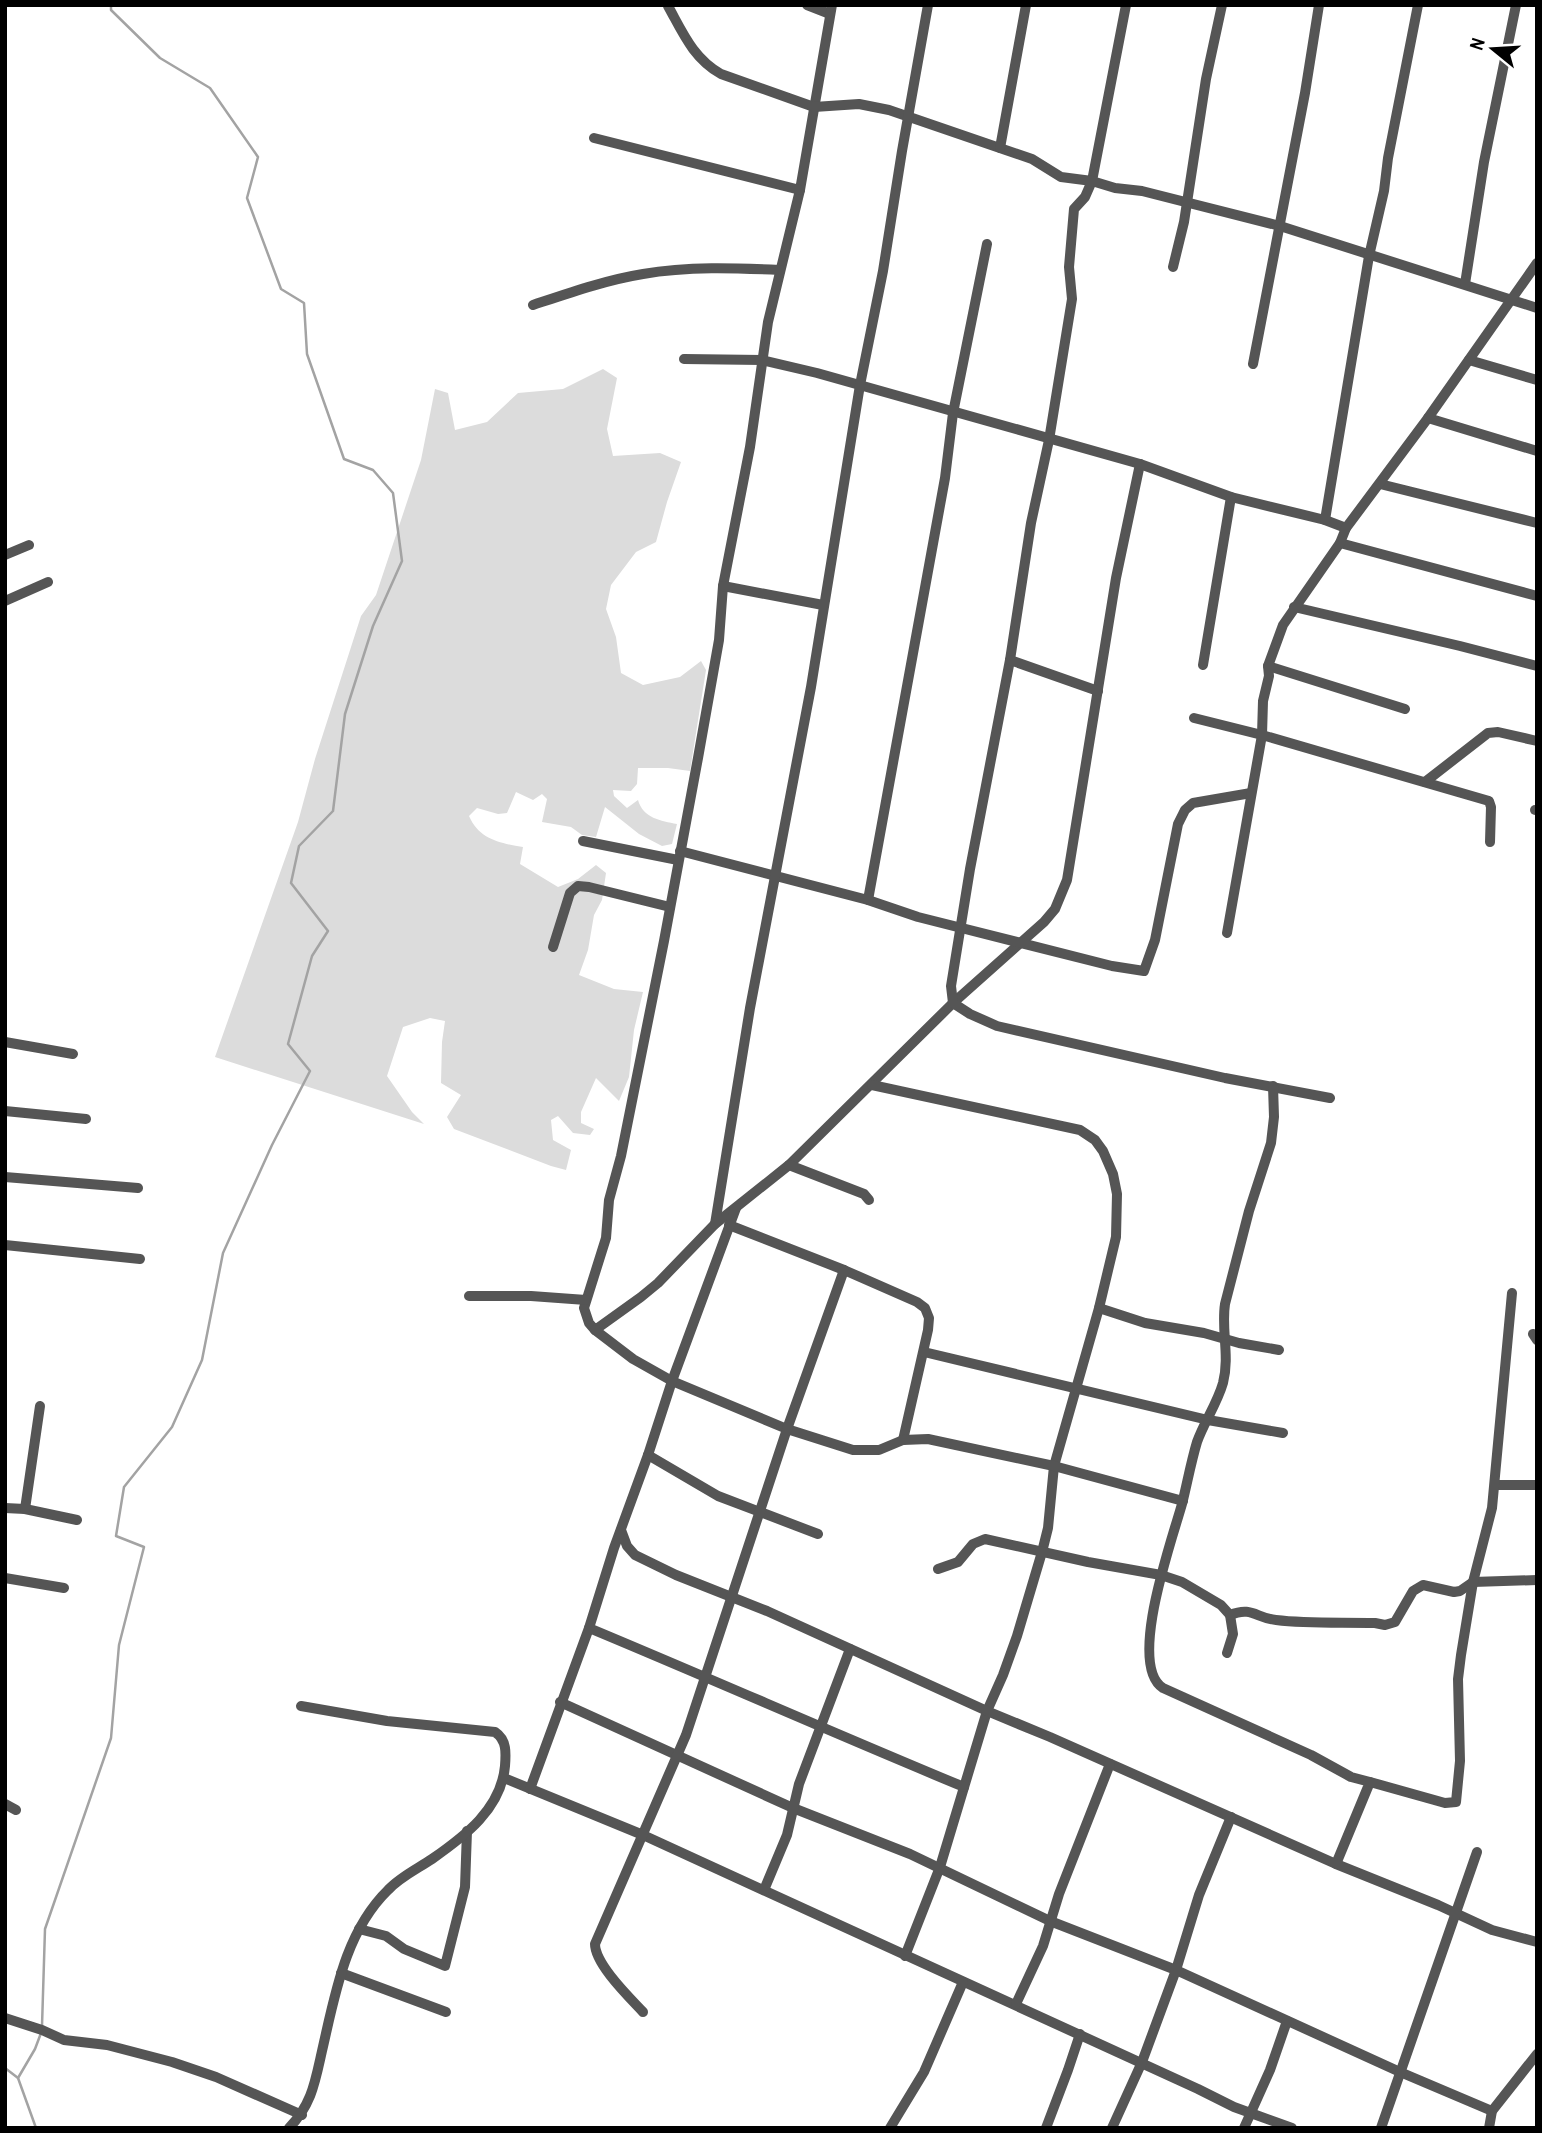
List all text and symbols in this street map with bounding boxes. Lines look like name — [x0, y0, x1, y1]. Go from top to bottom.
north arrow — [1458, 14, 1528, 84]
text: N — [1463, 34, 1491, 53]

